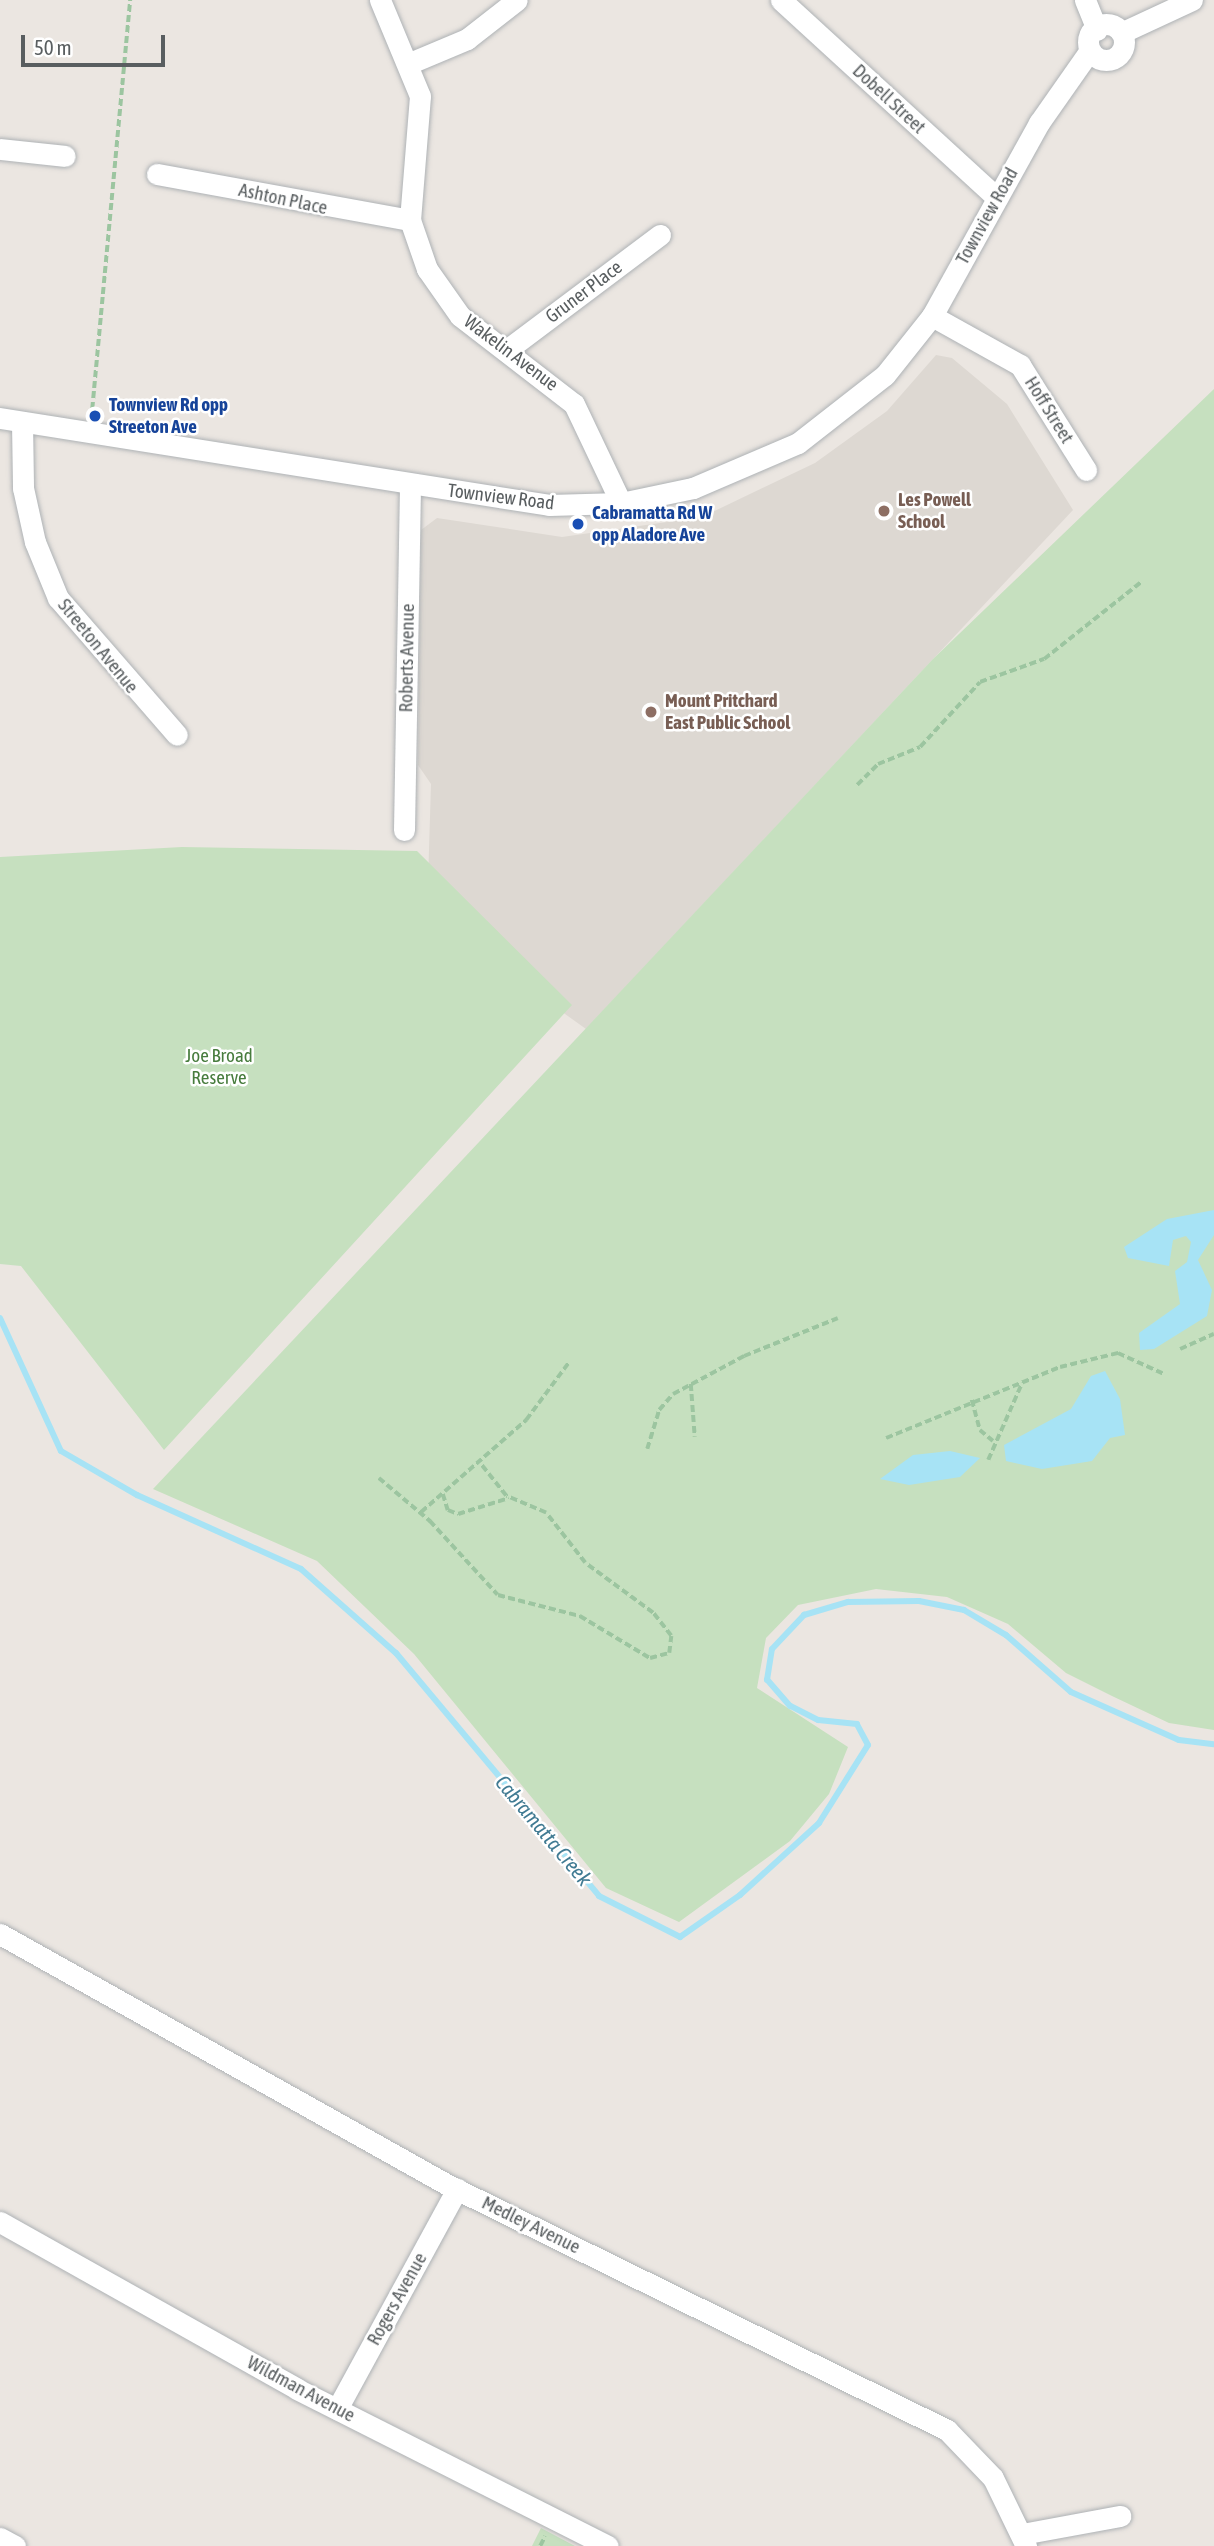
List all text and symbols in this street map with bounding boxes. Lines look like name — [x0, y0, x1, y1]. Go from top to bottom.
scale bar — [24, 21, 168, 65]
text: 50 m — [34, 35, 72, 59]
street label: Dobell Street — [848, 59, 930, 139]
street label: Townview Road — [951, 164, 1023, 268]
street label: Ashton Place — [237, 178, 329, 220]
street label: Gruner Place — [541, 256, 627, 328]
street label: Wakelin Avenue — [459, 310, 563, 396]
street label: Hoff Street — [1020, 372, 1078, 448]
place label: Townview Rd opp Streeton Ave — [109, 394, 228, 438]
marker: Townview Rd opp Streeton Ave — [87, 408, 103, 424]
street label: Townview Road — [446, 479, 556, 515]
place label: Les Powell School — [898, 489, 971, 533]
place label: Cabramatta Rd W opp Aladore Ave — [592, 502, 712, 546]
marker: Les Powell School — [876, 503, 892, 519]
marker: Cabramatta Rd W opp Aladore Ave — [570, 516, 586, 532]
street label: Streeton Avenue — [53, 594, 143, 698]
street label: Roberts Avenue — [395, 603, 419, 713]
place label: Mount Pritchard East Public School — [665, 690, 790, 734]
marker: Mount Pritchard East Public School — [643, 704, 659, 720]
park label: Joe Broad Reserve — [185, 1045, 253, 1089]
water label: Cabramatta Creek — [490, 1769, 598, 1891]
street label: Medley Avenue — [478, 2191, 584, 2259]
street label: Rogers Avenue — [362, 2249, 432, 2349]
street label: Wildman Avenue — [243, 2351, 359, 2427]

